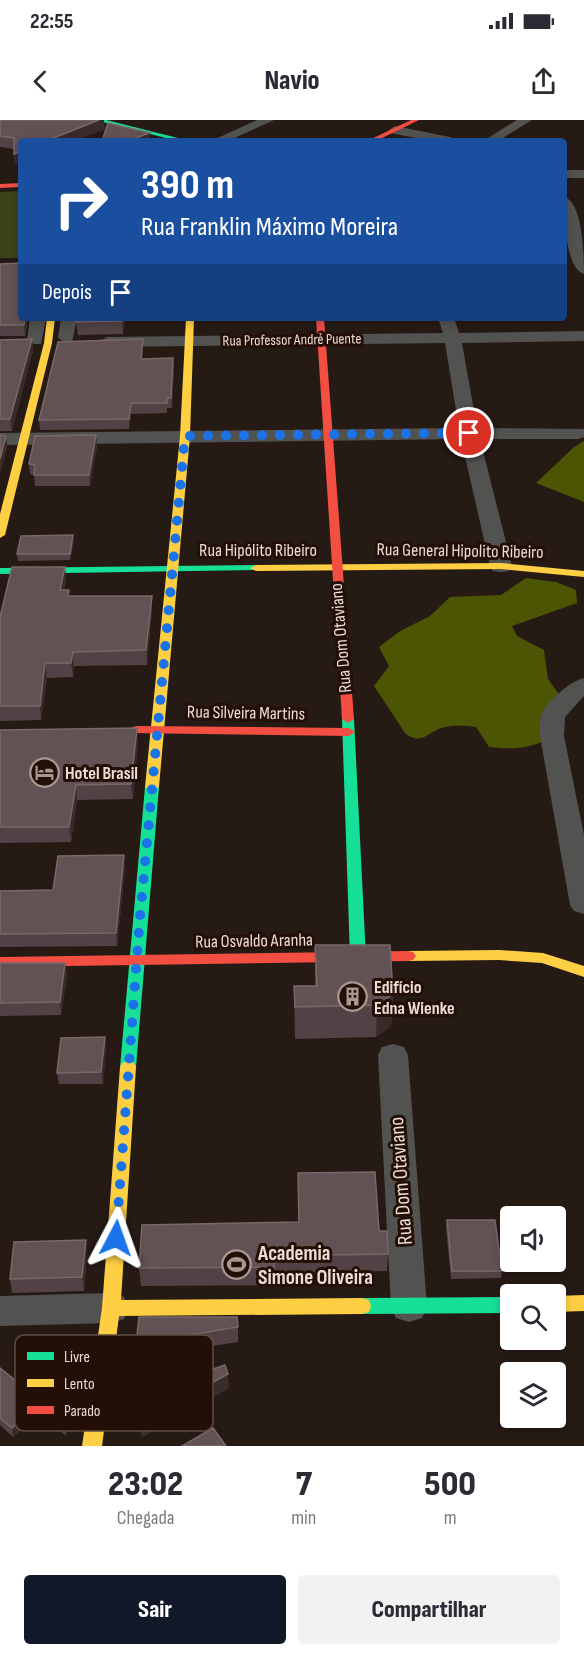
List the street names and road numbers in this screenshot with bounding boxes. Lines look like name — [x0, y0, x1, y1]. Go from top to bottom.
street label: Rua Professor André Puente — [222, 329, 362, 351]
street label: Rua General Hipolito Ribeiro — [376, 539, 544, 563]
street label: Rua Hipólito Ribeiro — [199, 540, 317, 561]
street label: Rua Dom Otaviano — [326, 582, 356, 694]
street label: Rua Silveira Martins — [187, 701, 305, 725]
street label: Rua Osvaldo Aranha — [195, 929, 313, 953]
street label: Rua Dom Otaviano — [384, 1116, 418, 1246]

